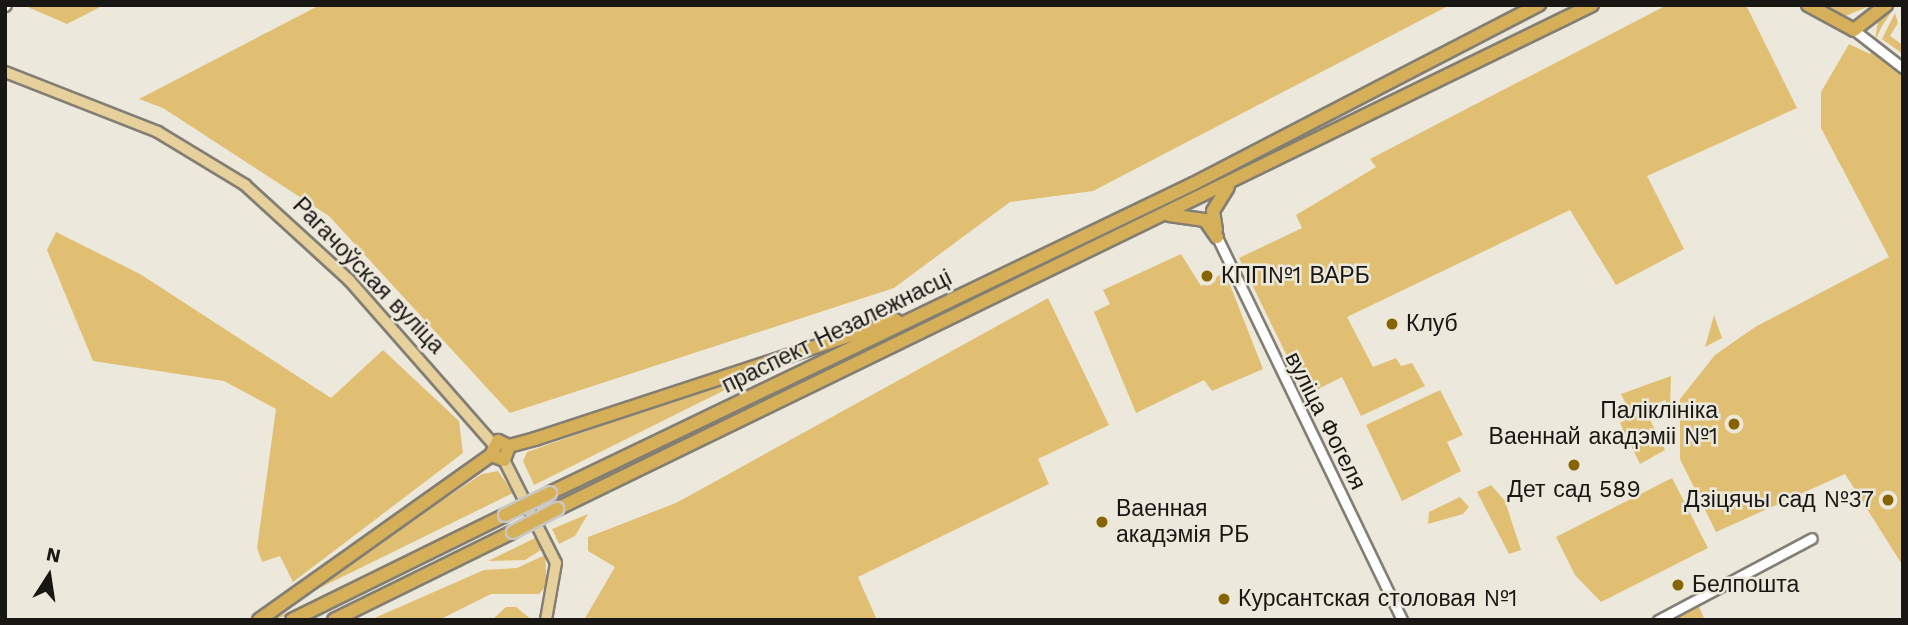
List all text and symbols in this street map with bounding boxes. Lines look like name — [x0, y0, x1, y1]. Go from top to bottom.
street label: Рагачоўская вуліца — [286, 192, 450, 360]
place label: КПП№1 ВАРБ — [1221, 262, 1370, 290]
street label: праспект Незалежнасці — [718, 264, 956, 400]
marker: КПП№1 ВАРБ — [1199, 268, 1215, 284]
place label: Клуб — [1406, 310, 1458, 338]
marker: Клуб — [1384, 316, 1400, 332]
street label: вуліца Фогеля — [1278, 347, 1372, 495]
place label: Паліклініка Ваеннай акадэміі №1 — [1489, 397, 1718, 451]
marker: Паліклініка Ваеннай акадэміі №1 — [1724, 414, 1744, 434]
marker: Дет сад 589 — [1566, 457, 1582, 473]
place label: Дет сад 589 — [1507, 476, 1641, 504]
place label: Дзіцячы сад №37 — [1684, 486, 1874, 514]
marker: Дзіцячы сад №37 — [1880, 492, 1896, 508]
place label: Ваенная акадэмія РБ — [1116, 495, 1249, 549]
marker: Ваенная акадэмія РБ — [1094, 514, 1110, 530]
north arrow — [14, 541, 84, 611]
text: N — [44, 542, 63, 568]
place label: Белпошта — [1692, 571, 1799, 599]
marker: Белпошта — [1670, 577, 1686, 593]
place label: Курсантская столовая №1 — [1238, 585, 1518, 613]
marker: Курсантская столовая №1 — [1216, 591, 1232, 607]

